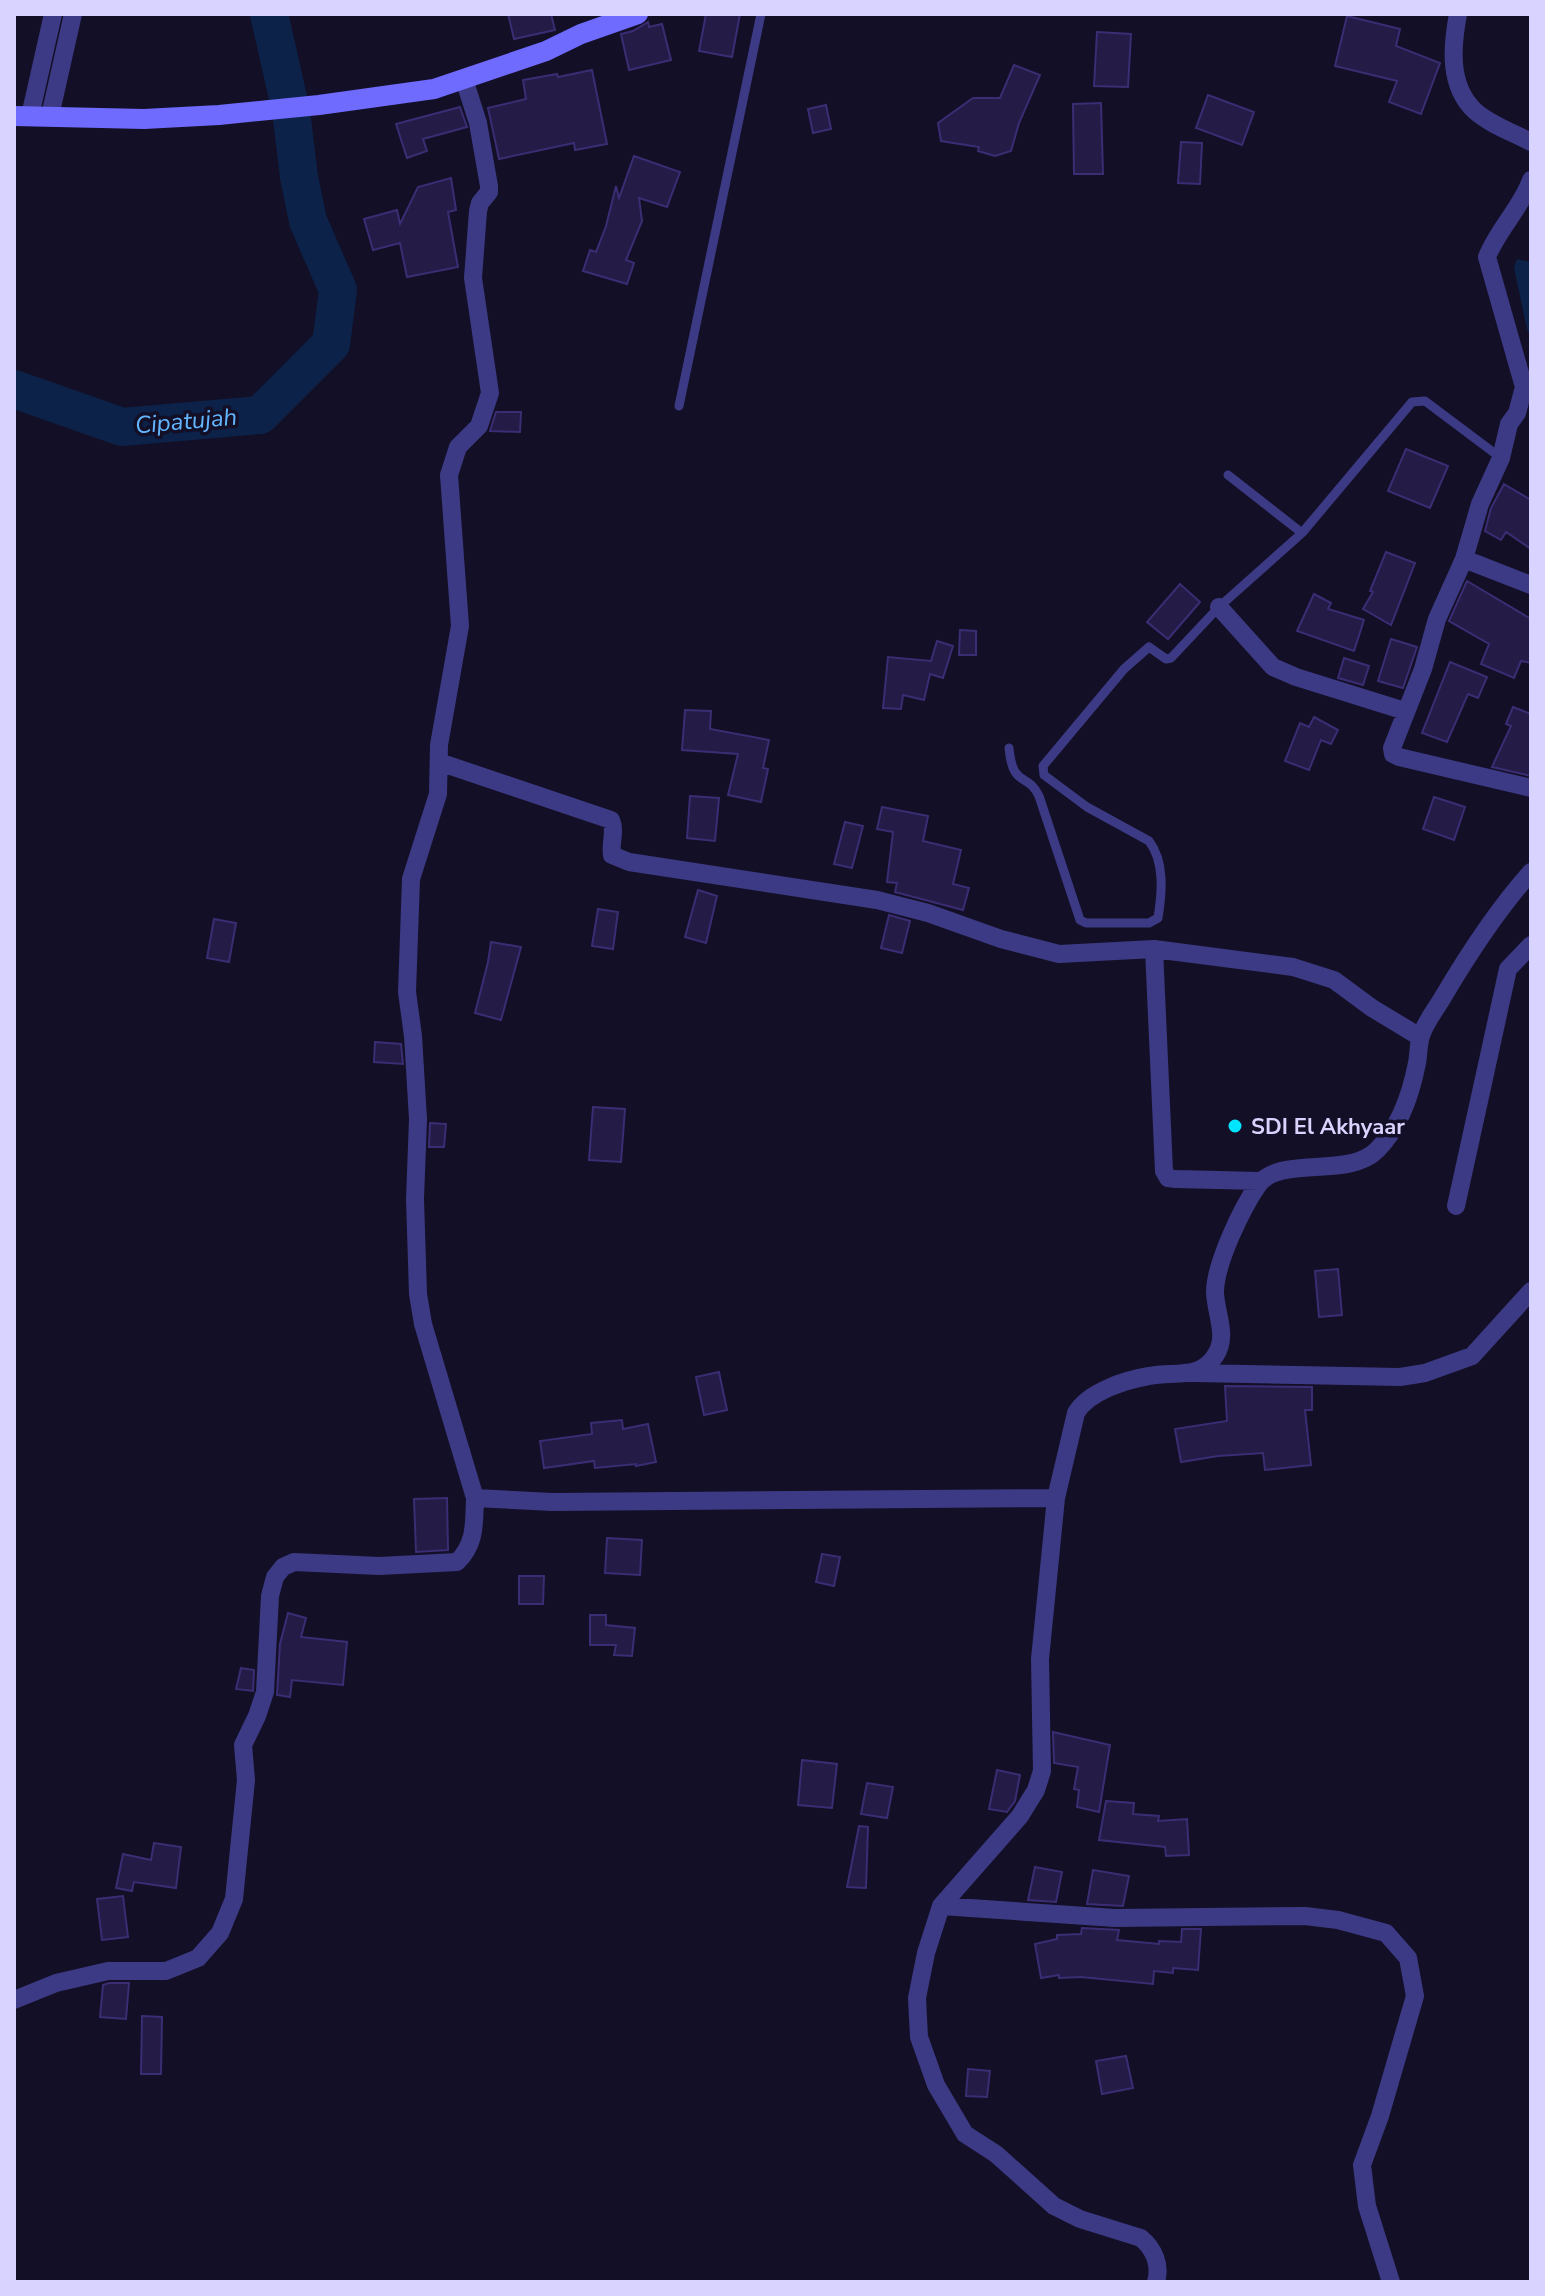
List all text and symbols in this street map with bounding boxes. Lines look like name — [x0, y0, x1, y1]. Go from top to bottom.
water label: Cipatujah — [134, 401, 238, 441]
place label: SDI El Akhyaar — [1251, 1112, 1405, 1142]
marker: SDI El Akhyaar — [1226, 1117, 1244, 1135]

